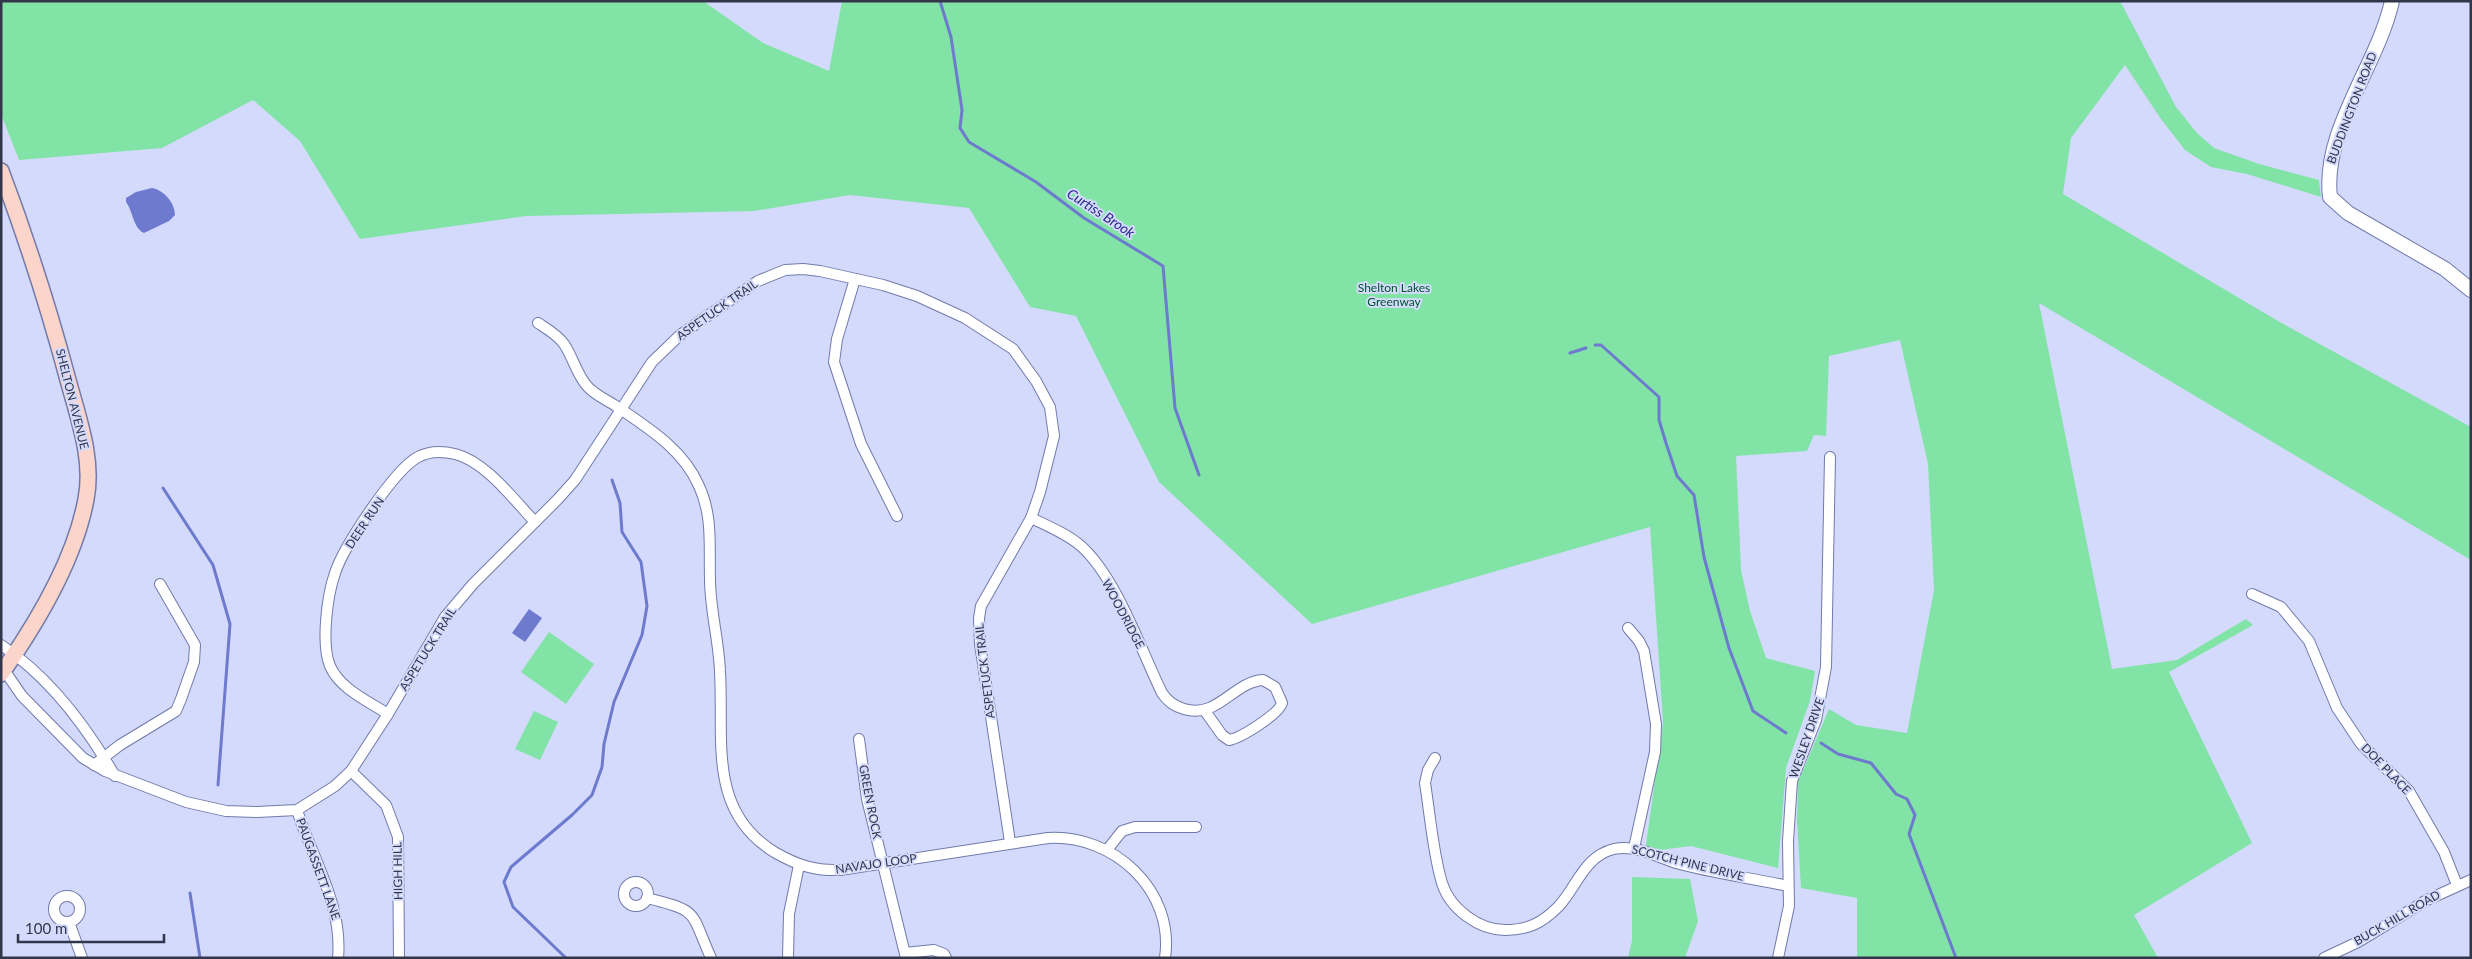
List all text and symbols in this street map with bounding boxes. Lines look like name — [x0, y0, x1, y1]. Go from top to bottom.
street label: BUDDINGTON ROAD — [2323, 50, 2380, 166]
water label: Curtiss Brook — [1064, 184, 1139, 241]
street label: ASPETUCK TRAIL — [673, 276, 760, 343]
park label: Shelton Lakes Greenway — [1358, 280, 1430, 309]
street label: SHELTON AVENUE — [53, 347, 92, 451]
street label: DEER RUN — [342, 494, 387, 551]
street label: WOODRIDGE — [1099, 577, 1148, 651]
street label: ASPETUCK TRAIL — [396, 604, 459, 693]
street label: ASPETUCK TRAIL — [971, 623, 998, 719]
street label: WESLEY DRIVE — [1786, 696, 1827, 780]
street label: DOE PLACE — [2358, 740, 2414, 797]
street label: GREEN ROCK — [856, 763, 885, 840]
street label: PAUGASSETT LANE — [293, 816, 344, 922]
street label: SCOTCH PINE DRIVE — [1630, 841, 1746, 884]
street label: HIGH HILL — [389, 842, 406, 900]
street label: NAVAJO LOOP — [834, 850, 918, 877]
street label: BUCK HILL ROAD — [2351, 887, 2443, 948]
scale bar — [18, 912, 164, 944]
text: 100 m — [25, 919, 67, 937]

